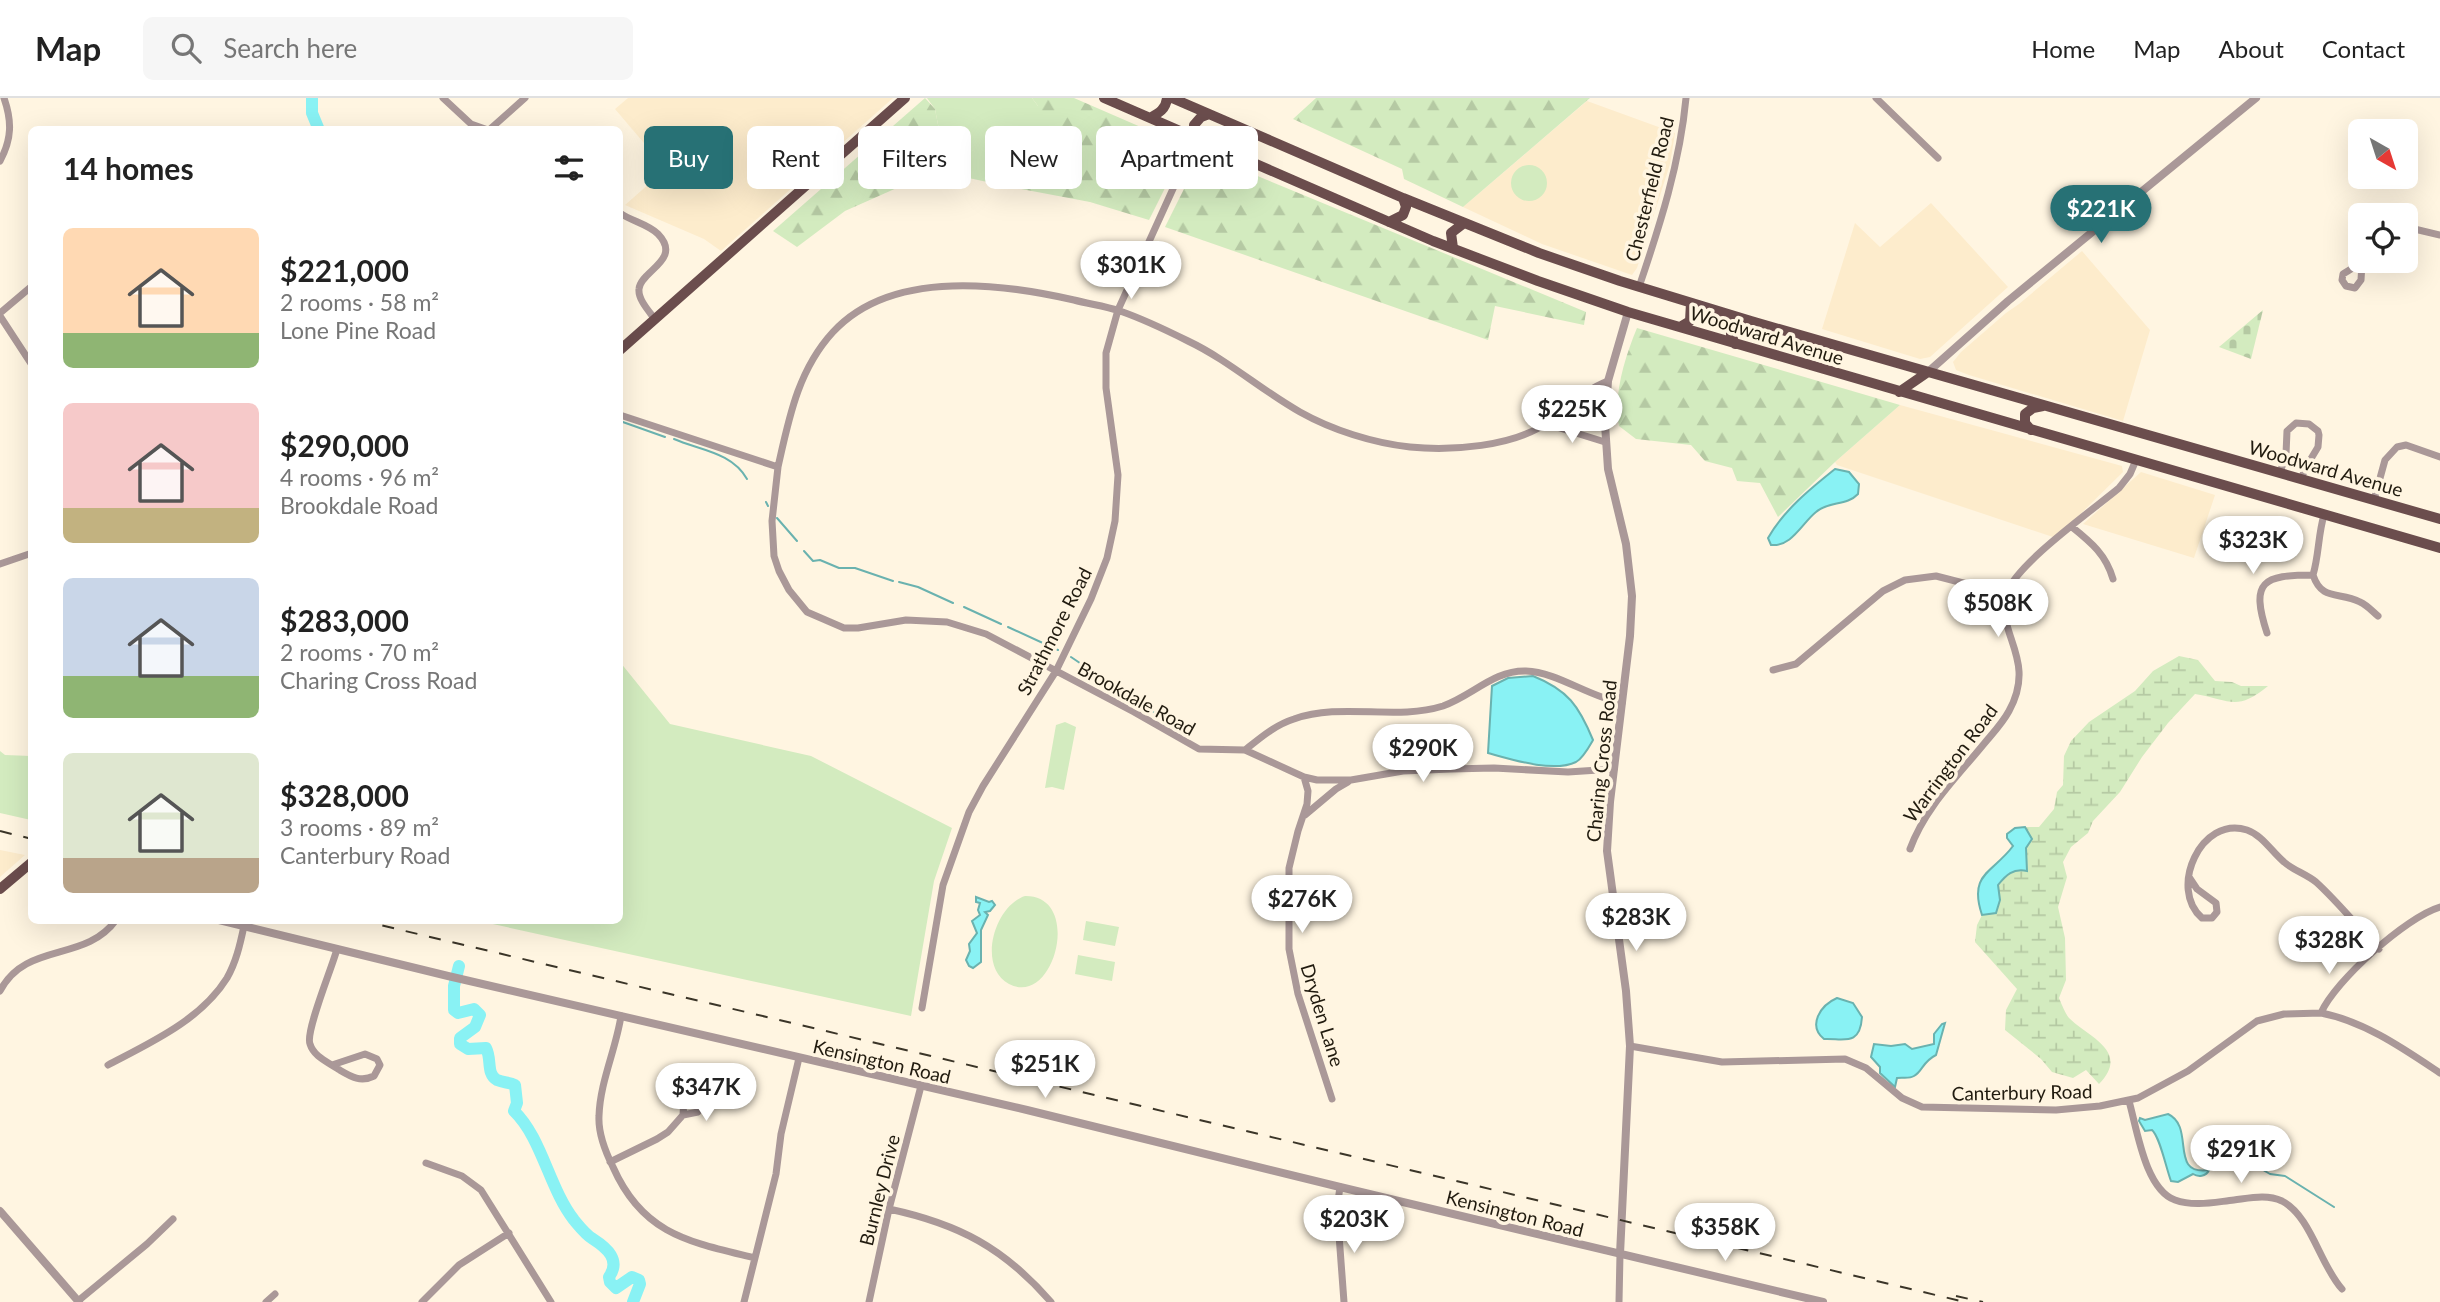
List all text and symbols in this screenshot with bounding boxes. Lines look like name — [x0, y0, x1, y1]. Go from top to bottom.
search box — [143, 17, 633, 80]
text: Map — [35, 28, 101, 68]
icon: search — [167, 29, 205, 67]
text: Search here — [223, 32, 357, 64]
text: Home — [2031, 34, 2095, 63]
text: Map — [2133, 34, 2181, 63]
text: About — [2219, 34, 2284, 63]
text: Contact — [2322, 34, 2405, 63]
street label: Chesterfield Road — [1620, 114, 1678, 264]
north arrow — [2348, 119, 2418, 189]
map controls — [2348, 119, 2418, 273]
chip: Buy — [644, 126, 733, 189]
chip: Rent — [747, 126, 844, 189]
chip: Filters — [858, 126, 971, 189]
chip: New — [985, 126, 1082, 189]
chip: Apartment — [1096, 126, 1258, 189]
icon: filters — [550, 149, 588, 187]
text: 14 homes — [63, 150, 194, 186]
pin: $221K — [2052, 186, 2150, 245]
text: $221K — [2066, 194, 2136, 222]
button: locate — [2348, 203, 2418, 273]
pin: $301K — [1082, 242, 1180, 301]
text: $301K — [1096, 250, 1166, 278]
text: $221,000 — [280, 252, 409, 288]
icon: home — [119, 256, 203, 340]
text: 2 rooms · 58 m² — [280, 288, 439, 316]
street label: Woodward Avenue — [1687, 301, 1847, 369]
text: Lone Pine Road — [280, 316, 436, 344]
pin: $225K — [1523, 386, 1621, 445]
text: $225K — [1537, 394, 1607, 422]
text: $290,000 — [280, 427, 409, 463]
icon: home — [119, 431, 203, 515]
street label: Woodward Avenue — [2246, 435, 2406, 501]
text: 4 rooms · 96 m² — [280, 463, 439, 491]
text: Brookdale Road — [280, 491, 438, 519]
pin: $323K — [2204, 517, 2302, 576]
text: $323K — [2218, 525, 2288, 553]
street label: Strathmore Road — [1012, 563, 1096, 699]
pin: $508K — [1949, 580, 2047, 639]
text: $508K — [1963, 588, 2033, 616]
text: $283,000 — [280, 602, 409, 638]
icon: home — [119, 606, 203, 690]
text: 2 rooms · 70 m² — [280, 638, 439, 666]
street label: Brookdale Road — [1074, 656, 1200, 740]
text: Charing Cross Road — [280, 666, 477, 694]
street label: Charing Cross Road — [1581, 679, 1621, 843]
street label: Warrington Road — [1898, 699, 2002, 827]
pin: $290K — [1374, 724, 1472, 784]
text: $290K — [1388, 733, 1458, 761]
text: $328,000 — [280, 777, 409, 813]
icon: home — [119, 781, 203, 865]
text: 3 rooms · 89 m² — [280, 813, 439, 841]
text: Canterbury Road — [280, 841, 450, 869]
pin: $276K — [1253, 876, 1351, 935]
text: $276K — [1267, 884, 1337, 912]
pin: $283K — [1587, 894, 1685, 953]
text: $283K — [1601, 902, 1671, 930]
pin: $328K — [2280, 916, 2378, 976]
text: $328K — [2294, 925, 2364, 953]
street label: Dryden Lane — [1296, 961, 1350, 1069]
street label: Kensington Road — [811, 1034, 953, 1088]
pin: $251K — [996, 1040, 1094, 1100]
text: $251K — [1010, 1049, 1080, 1077]
pin: $347K — [657, 1063, 755, 1123]
text: $347K — [671, 1072, 741, 1100]
street label: Canterbury Road — [1951, 1079, 2093, 1105]
pin: $291K — [2192, 1126, 2290, 1185]
street label: Burnley Drive — [854, 1132, 904, 1248]
text: $291K — [2206, 1134, 2276, 1162]
street label: Kensington Road — [1444, 1185, 1586, 1241]
pin: $203K — [1305, 1196, 1403, 1255]
text: $203K — [1319, 1204, 1389, 1232]
pin: $358K — [1676, 1204, 1774, 1263]
text: $358K — [1690, 1212, 1760, 1240]

